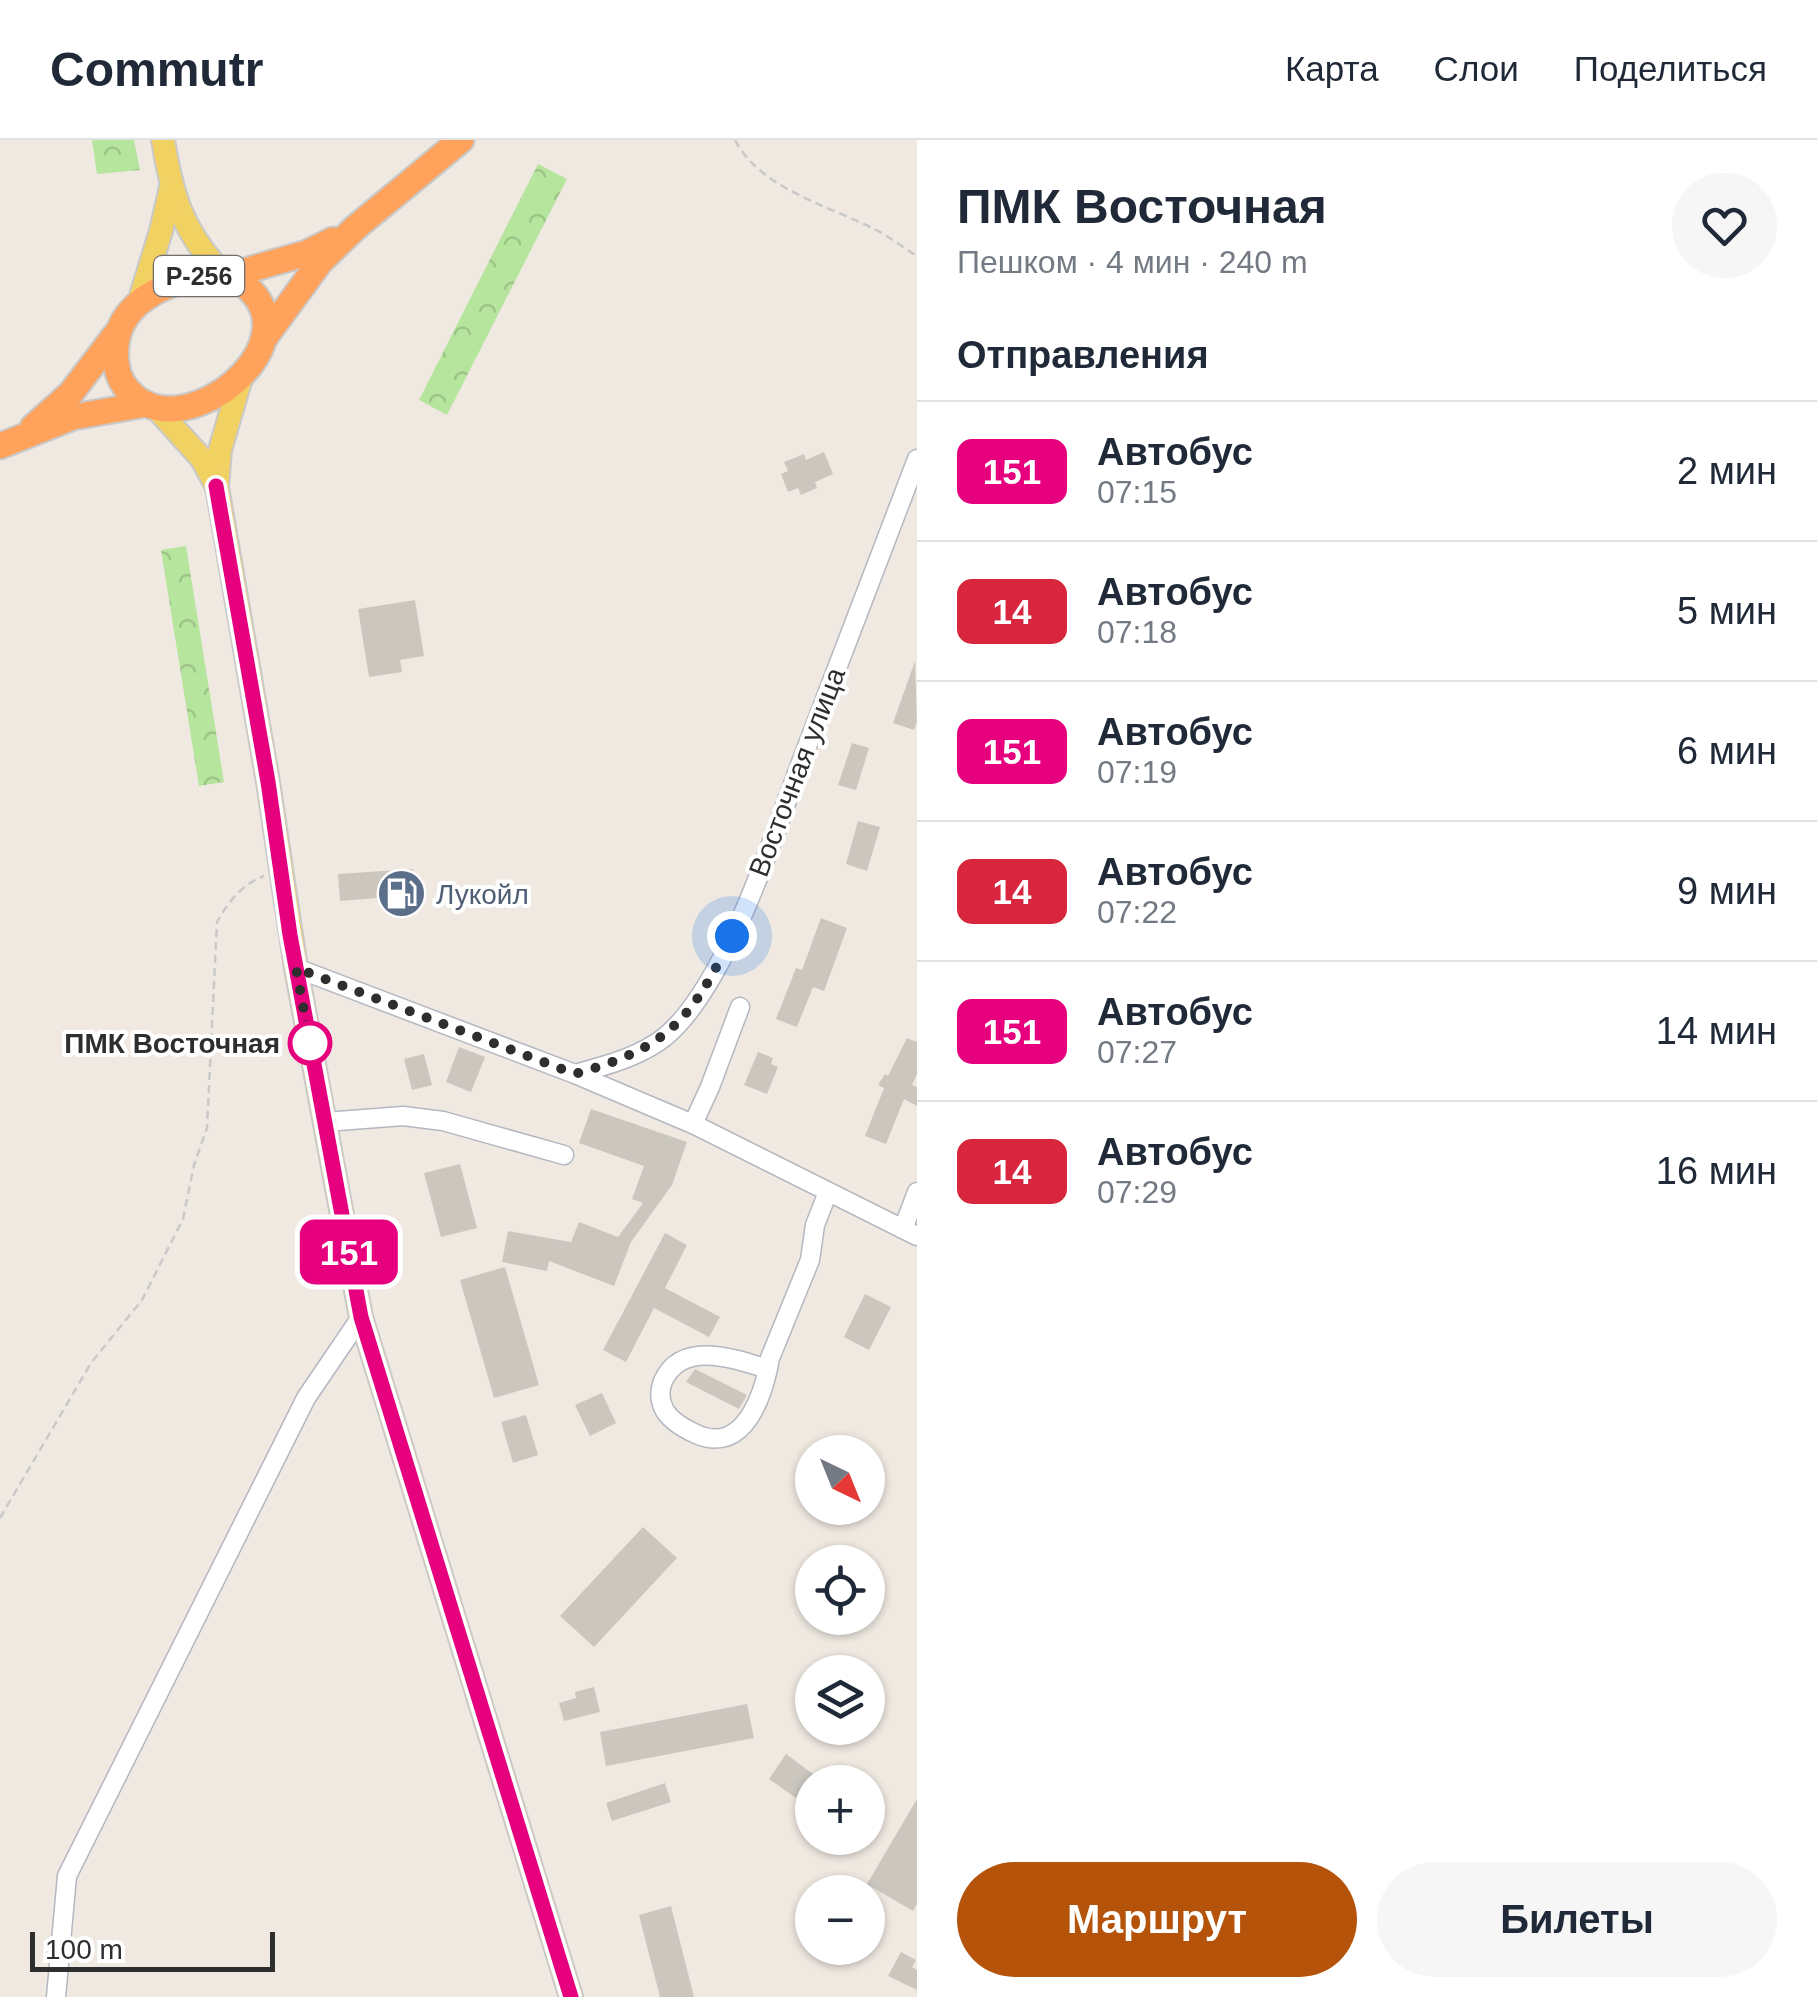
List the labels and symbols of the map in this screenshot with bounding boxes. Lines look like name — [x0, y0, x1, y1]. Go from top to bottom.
road number: Р-256 — [154, 256, 244, 296]
street label: Восточная улица — [743, 663, 851, 881]
fuel station icon: Лукойл — [375, 868, 427, 920]
place label: Лукойл — [436, 879, 529, 910]
your location — [707, 911, 757, 961]
marker: ПМК Восточная — [289, 1022, 331, 1064]
place label: ПМК Восточная — [64, 1028, 280, 1059]
line badge: 151 — [292, 1220, 406, 1284]
north arrow — [795, 1435, 885, 1525]
scale bar — [30, 1927, 275, 1972]

